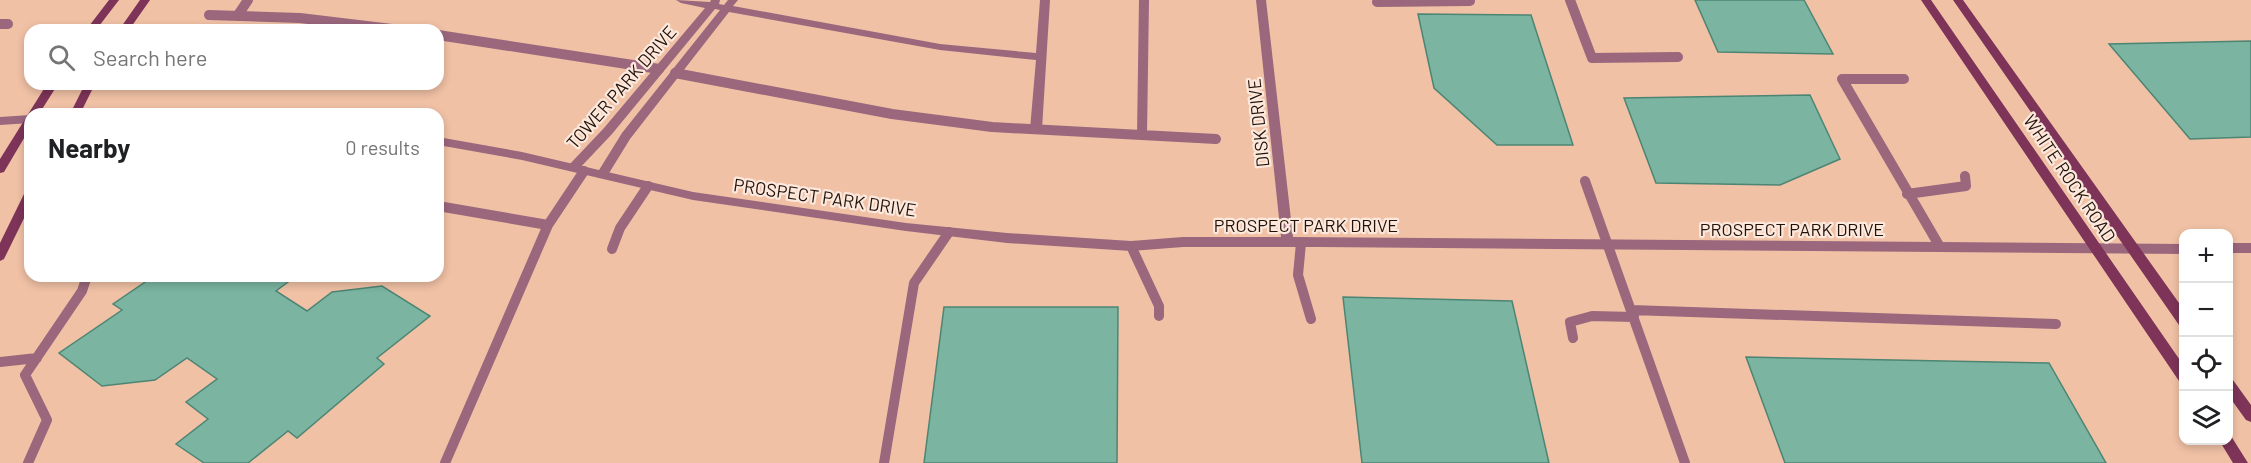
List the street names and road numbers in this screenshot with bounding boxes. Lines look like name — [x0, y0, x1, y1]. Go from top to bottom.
street label: TOWER PARK DRIVE — [561, 21, 681, 153]
street label: DISK DRIVE — [1242, 78, 1274, 168]
street label: WHITE ROCK ROAD — [2019, 110, 2121, 246]
street label: PROSPECT PARK DRIVE — [732, 173, 918, 221]
street label: PROSPECT PARK DRIVE — [1214, 214, 1398, 236]
street label: PROSPECT PARK DRIVE — [1700, 218, 1884, 240]

